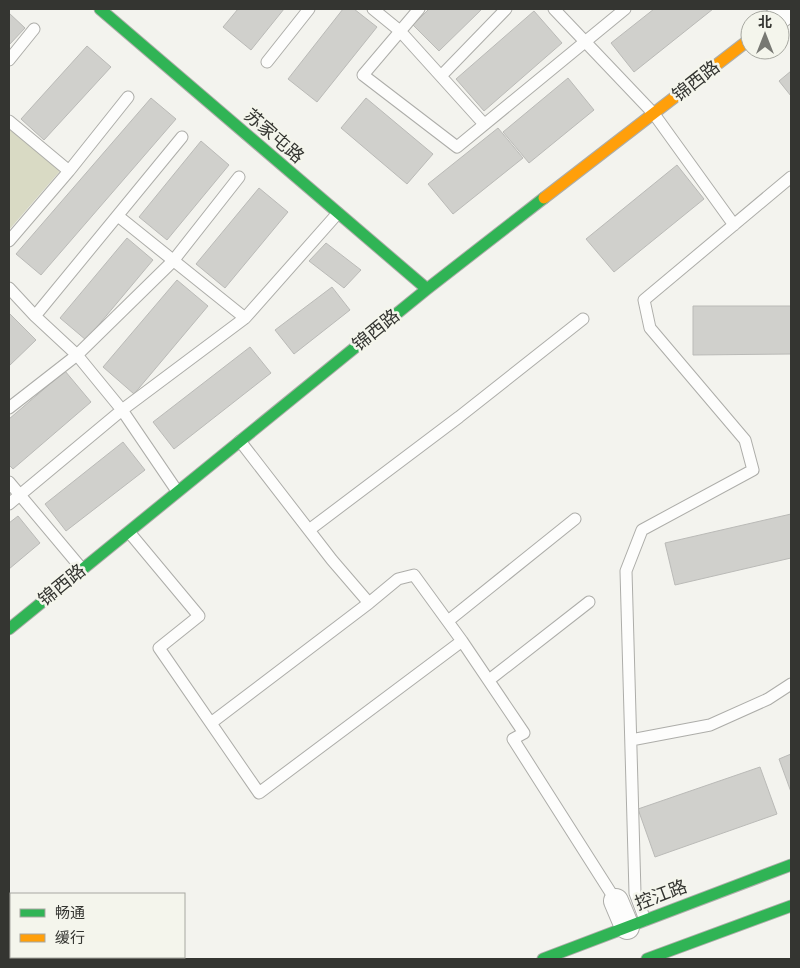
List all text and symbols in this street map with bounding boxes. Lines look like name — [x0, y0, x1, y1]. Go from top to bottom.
north arrow — [740, 10, 790, 60]
text: 北 — [758, 13, 772, 31]
street label: 锦西路 — [667, 55, 724, 106]
street label: 苏家屯路 — [240, 103, 309, 168]
street label: 锦西路 — [347, 304, 404, 356]
street label: 锦西路 — [33, 559, 90, 611]
street label: 控江路 — [631, 874, 690, 915]
legend — [10, 893, 185, 958]
text: 畅通 — [55, 903, 85, 922]
text: 缓行 — [55, 928, 85, 947]

